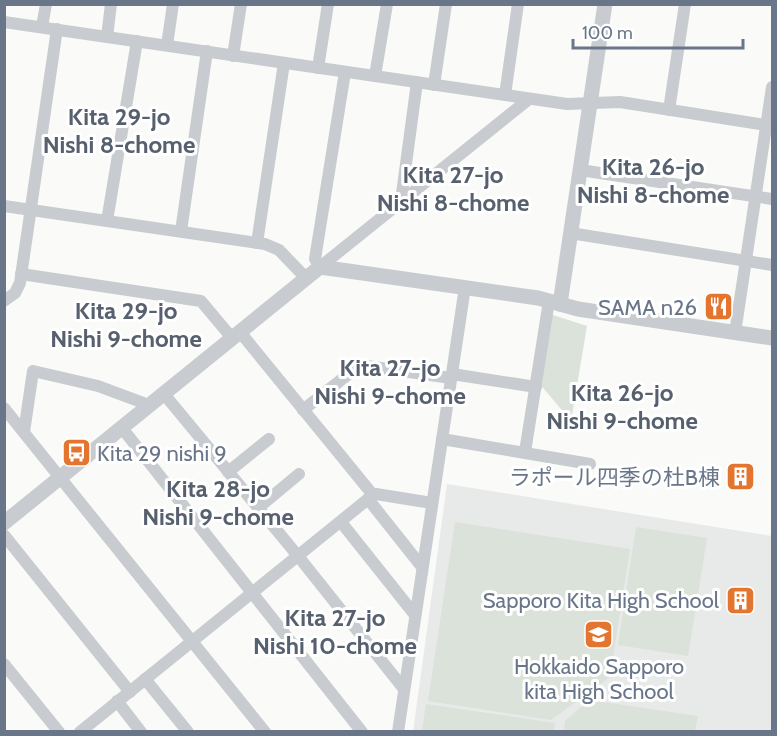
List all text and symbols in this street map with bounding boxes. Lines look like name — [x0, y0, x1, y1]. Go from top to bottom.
scale bar — [573, 12, 742, 50]
text: 100 m — [582, 22, 633, 44]
district label: Kita 29-jo Nishi 8-chome — [43, 102, 195, 159]
district label: Kita 26-jo Nishi 8-chome — [577, 152, 729, 209]
district label: Kita 27-jo Nishi 8-chome — [377, 160, 529, 217]
restaurant icon: SAMA n26 — [702, 291, 734, 323]
place label: SAMA n26 — [598, 294, 697, 321]
district label: Kita 29-jo Nishi 9-chome — [50, 296, 202, 353]
district label: Kita 27-jo Nishi 9-chome — [314, 353, 466, 410]
district label: Kita 26-jo Nishi 9-chome — [546, 378, 698, 435]
bus stop icon: Kita 29 nishi 9 — [60, 437, 92, 469]
place label: Kita 29 nishi 9 — [97, 440, 227, 467]
building icon: ラポール四季の杜B棟 — [725, 461, 757, 493]
place label: ラポール四季の杜B棟 — [509, 464, 720, 491]
district label: Kita 28-jo Nishi 9-chome — [142, 474, 294, 531]
building icon: Sapporo Kita High School — [724, 584, 756, 616]
place label: Sapporo Kita High School — [483, 587, 720, 614]
district label: Kita 27-jo Nishi 10-chome — [253, 603, 417, 660]
school or university icon: Hokkaido Sapporo kita High School — [583, 618, 615, 650]
place label: Hokkaido Sapporo kita High School — [514, 653, 684, 705]

